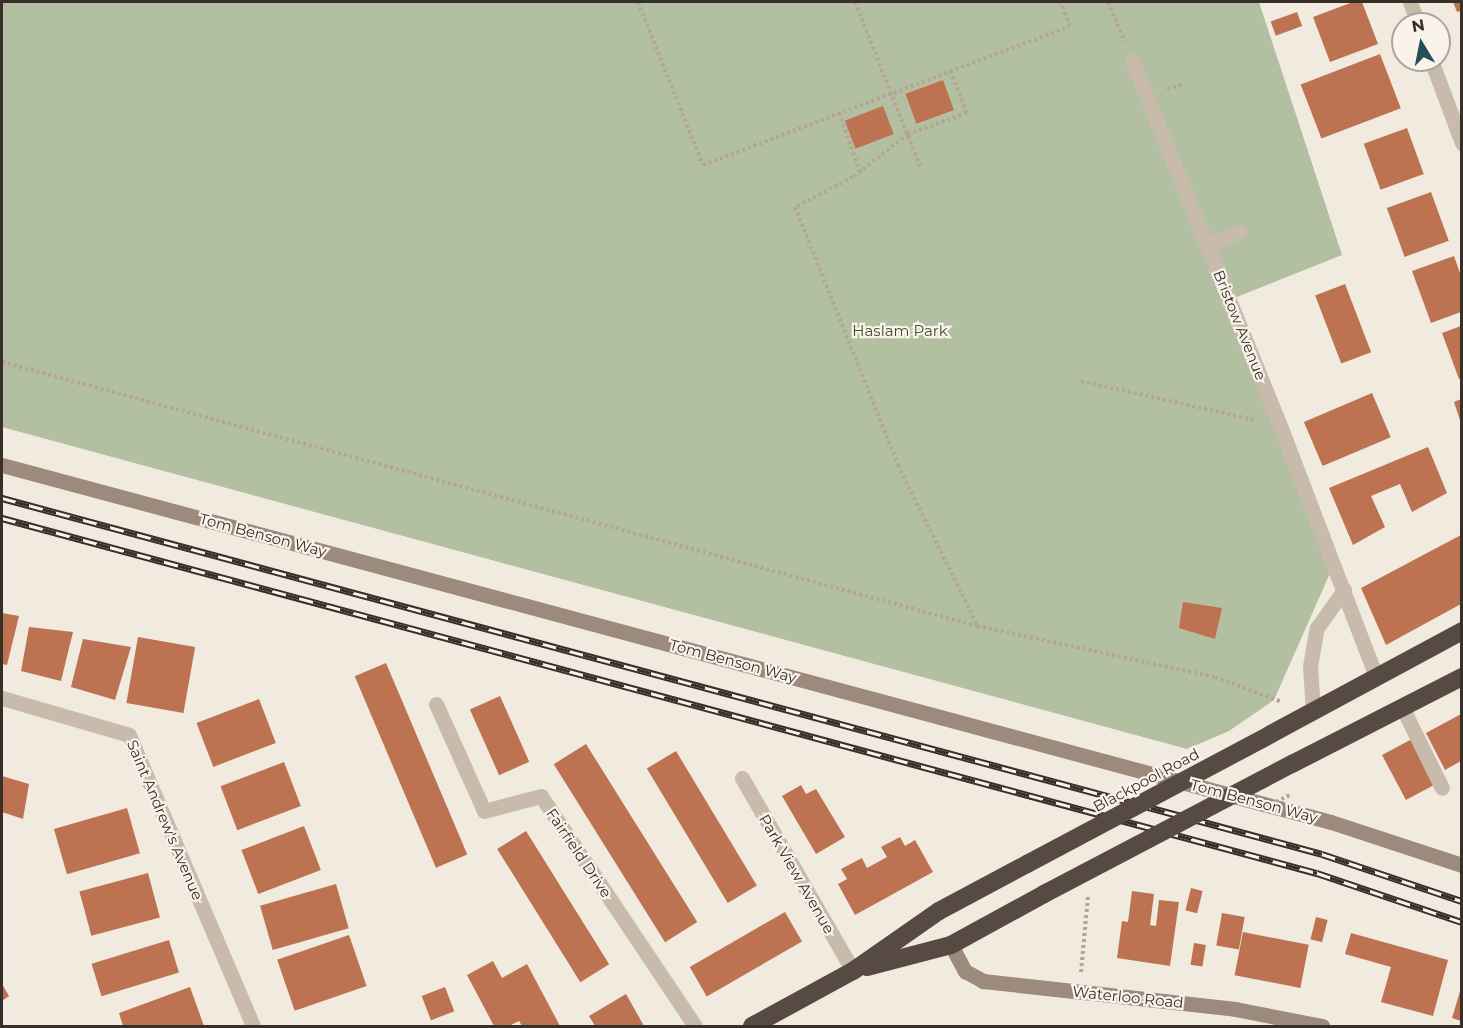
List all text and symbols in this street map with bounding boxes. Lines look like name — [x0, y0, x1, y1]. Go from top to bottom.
north arrow — [1391, 12, 1451, 72]
text: N — [1410, 15, 1426, 36]
street label: Bristow Avenue — [1210, 267, 1270, 383]
park label: Haslam Park — [852, 322, 948, 340]
street label: Tom Benson Way — [197, 509, 329, 561]
street label: Tom Benson Way — [667, 635, 799, 687]
street label: Saint Andrew's Avenue — [123, 737, 207, 903]
street label: Blackpool Road — [1090, 744, 1202, 816]
street label: Tom Benson Way — [1188, 775, 1320, 827]
street label: Fairfield Drive — [542, 805, 616, 901]
street label: Park View Avenue — [755, 811, 839, 937]
street label: Waterloo Road — [1072, 982, 1184, 1012]

